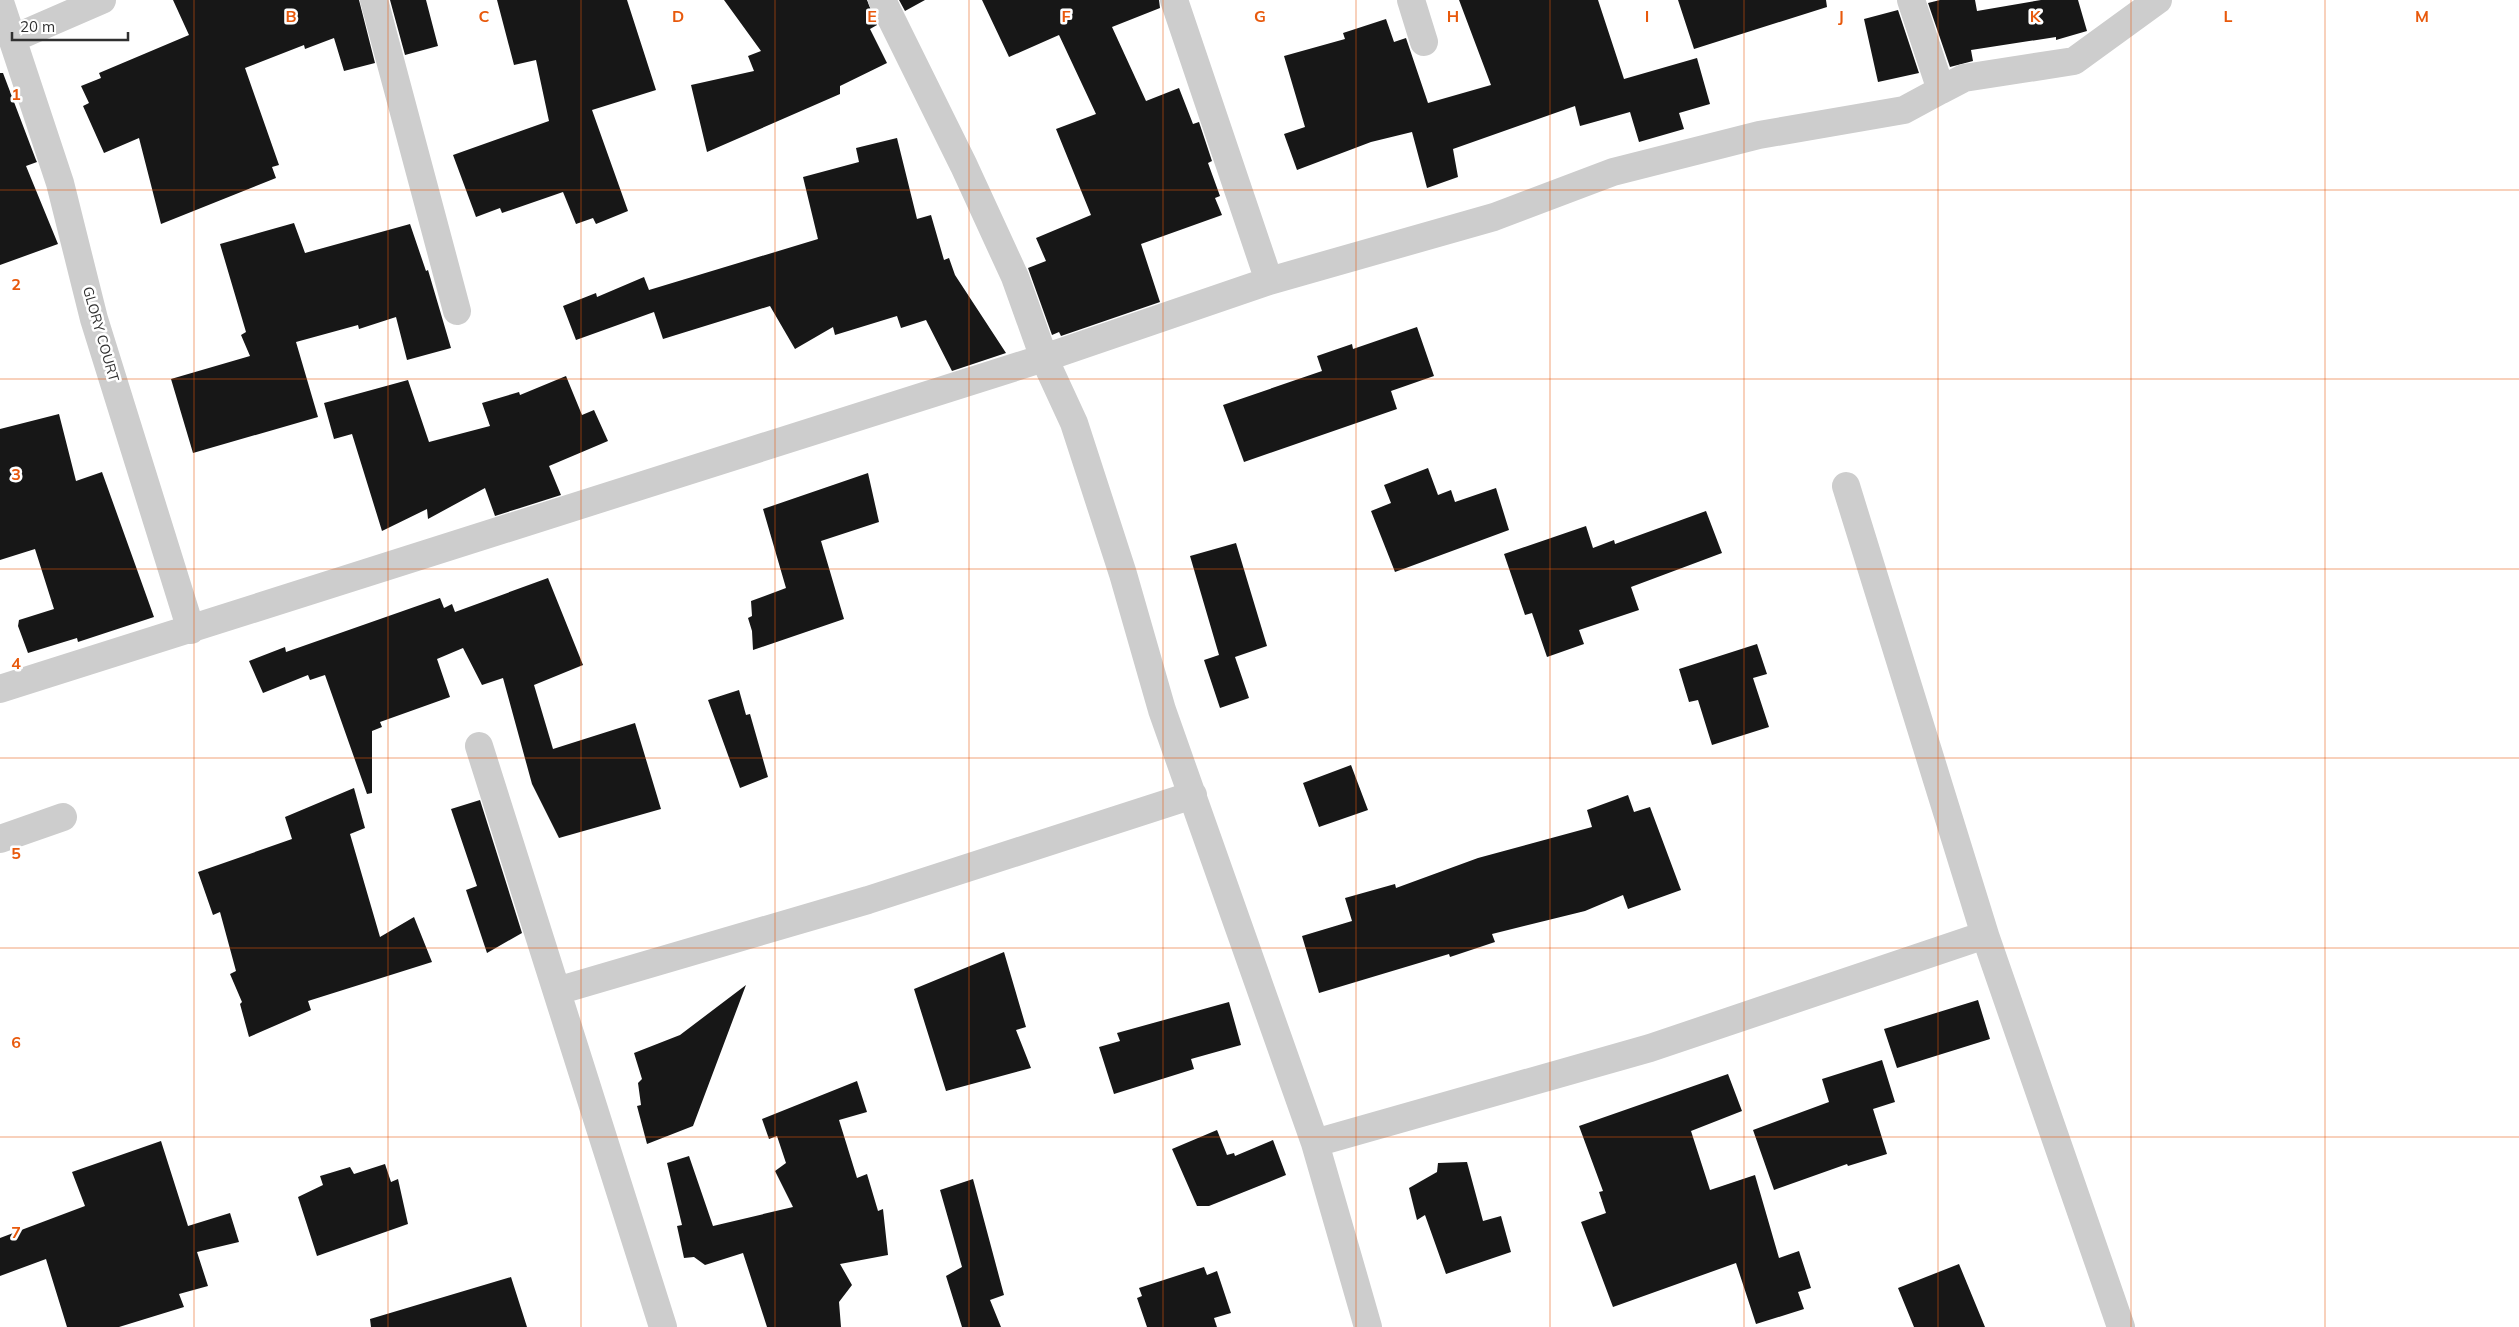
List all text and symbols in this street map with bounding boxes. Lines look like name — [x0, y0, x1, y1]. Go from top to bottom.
text: B — [285, 6, 297, 26]
text: C — [479, 6, 490, 26]
text: D — [672, 6, 684, 26]
text: E — [867, 6, 877, 26]
text: F — [1061, 6, 1071, 26]
text: G — [1254, 6, 1266, 26]
text: H — [1447, 6, 1459, 26]
text: I — [1645, 6, 1649, 26]
text: J — [1838, 6, 1844, 26]
text: K — [2030, 6, 2042, 26]
text: L — [2224, 6, 2233, 26]
text: M — [2415, 6, 2429, 26]
scale bar — [12, 10, 129, 42]
text: 20 m — [20, 17, 55, 36]
text: 1 — [11, 84, 21, 104]
text: 2 — [11, 274, 21, 294]
street label: GLORY COURT — [79, 284, 123, 384]
text: 3 — [11, 464, 21, 484]
text: 4 — [11, 653, 21, 673]
text: 5 — [11, 843, 21, 863]
text: 6 — [11, 1032, 21, 1052]
text: 7 — [11, 1222, 21, 1242]

